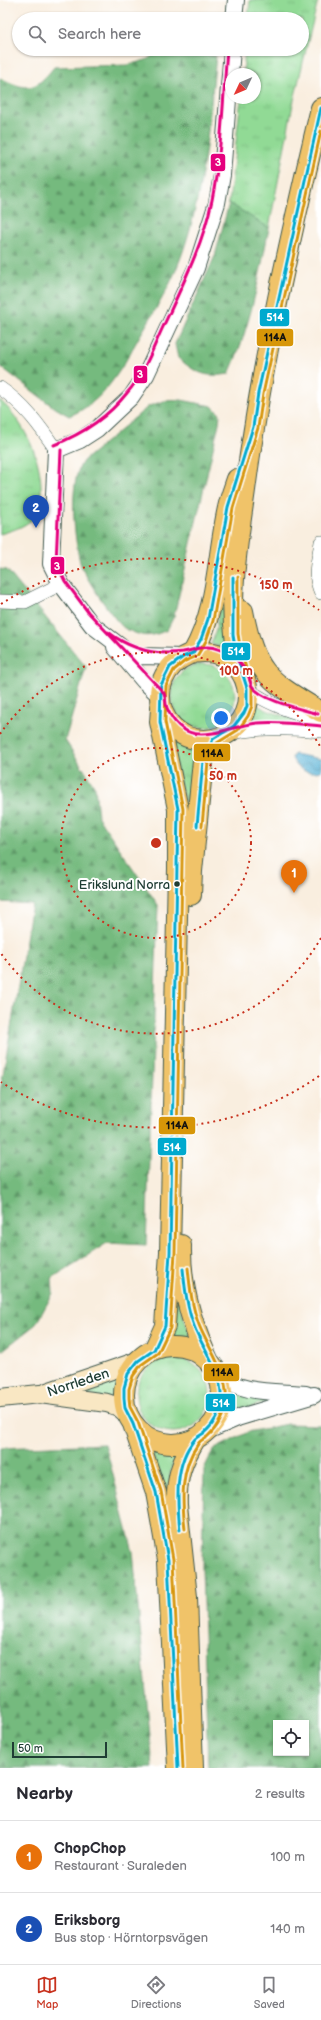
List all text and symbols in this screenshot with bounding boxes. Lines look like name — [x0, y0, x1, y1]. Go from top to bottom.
search box — [12, 12, 309, 56]
icon: search — [26, 23, 48, 45]
text: Search here — [58, 25, 141, 44]
north arrow — [225, 68, 261, 104]
line badge: 3 — [210, 153, 226, 172]
text: 3 — [215, 156, 222, 169]
line badge: 514 — [259, 308, 290, 327]
text: 514 — [266, 311, 284, 324]
line badge: 114A — [256, 328, 294, 347]
text: 114A — [264, 331, 287, 344]
line badge: 3 — [133, 365, 148, 384]
text: 3 — [137, 368, 144, 381]
pin: 2 — [23, 495, 49, 528]
line badge: 3 — [50, 556, 65, 575]
text: 3 — [54, 560, 61, 573]
text: 150 m — [260, 578, 292, 593]
line badge: 514 — [221, 642, 251, 661]
text: 514 — [227, 645, 245, 658]
text: 100 m — [219, 664, 253, 679]
your location — [211, 708, 231, 728]
line badge: 114A — [193, 743, 231, 762]
text: 114A — [201, 747, 224, 760]
text: 50 m — [209, 769, 237, 784]
centre of rings — [149, 836, 163, 850]
pin: 1 — [281, 860, 307, 893]
place label: Erikslund Norra — [79, 877, 170, 893]
marker: Erikslund Norra — [172, 879, 182, 889]
line badge: 114A — [158, 1116, 196, 1135]
text: 114A — [166, 1119, 189, 1132]
line badge: 514 — [157, 1137, 187, 1156]
text: 514 — [163, 1141, 181, 1154]
line badge: 114A — [203, 1363, 240, 1382]
street label: Norrleden — [45, 1364, 111, 1400]
text: 114A — [211, 1366, 234, 1379]
line badge: 514 — [205, 1393, 236, 1412]
text: 514 — [212, 1397, 230, 1410]
map controls — [273, 1720, 309, 1756]
button: locate — [273, 1720, 309, 1756]
scale bar — [12, 1740, 107, 1759]
text: 50 m — [18, 1742, 43, 1755]
text: Nearby — [16, 1784, 73, 1804]
text: 2 results — [255, 1786, 305, 1802]
text: ChopChop — [54, 1839, 126, 1858]
text: 1 — [26, 1849, 32, 1865]
text: 100 m — [270, 1849, 305, 1865]
text: Restaurant · Suraleden — [54, 1858, 187, 1874]
text: Eriksborg — [54, 1911, 120, 1930]
text: 2 — [25, 1921, 33, 1937]
text: 140 m — [270, 1921, 305, 1937]
text: Bus stop · Hörntorpsvägen — [54, 1930, 208, 1946]
tab: Map — [36, 1974, 58, 2011]
tab: Directions — [131, 1974, 181, 2011]
tab: Saved — [254, 1974, 285, 2011]

